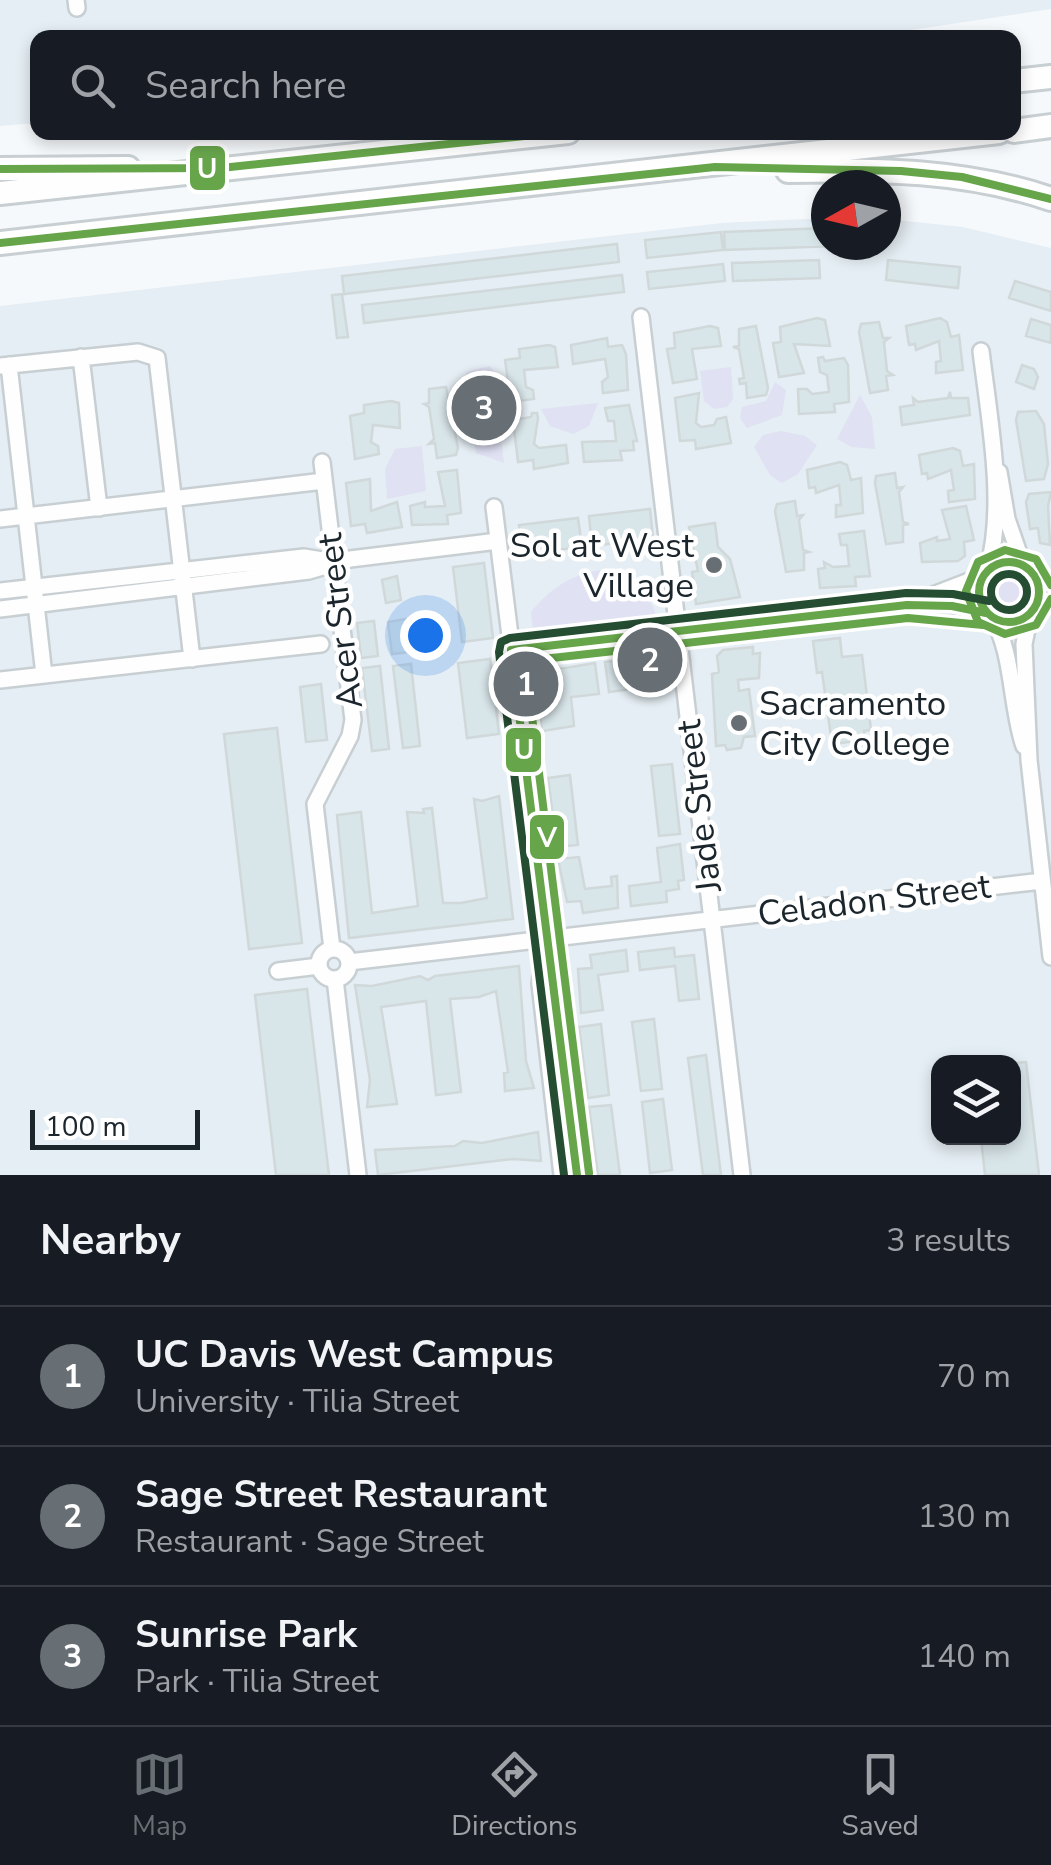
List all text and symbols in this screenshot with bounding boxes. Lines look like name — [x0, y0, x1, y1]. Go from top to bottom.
search box — [30, 30, 1021, 140]
icon: search — [65, 58, 120, 113]
text: Search here — [145, 60, 346, 111]
line badge: U — [188, 144, 227, 192]
text: U — [197, 150, 217, 188]
north arrow — [811, 170, 901, 260]
pin: 3 — [452, 370, 516, 446]
place label: Sol at West Village — [510, 522, 695, 609]
street label: Acer Street — [306, 530, 374, 712]
marker: Sol at West Village — [703, 554, 725, 576]
your location — [400, 610, 451, 661]
pin: 2 — [618, 622, 682, 698]
pin: 1 — [494, 646, 558, 722]
place label: Sacramento City College — [759, 680, 950, 767]
marker: Sacramento City College — [728, 712, 750, 734]
street label: Jade Street — [665, 716, 733, 896]
line badge: U — [504, 726, 543, 774]
text: U — [514, 731, 534, 769]
line badge: V — [528, 813, 566, 861]
text: V — [536, 819, 558, 857]
street label: Celadon Street — [755, 862, 994, 938]
map controls — [931, 1055, 1021, 1145]
button: layers — [931, 1055, 1021, 1145]
scale bar — [30, 1105, 200, 1150]
text: 100 m — [45, 1108, 127, 1146]
text: Nearby — [40, 1212, 181, 1269]
text: 3 results — [886, 1219, 1011, 1262]
text: UC Davis West Campus — [135, 1329, 553, 1380]
text: 1 — [63, 1355, 82, 1398]
text: 70 m — [937, 1355, 1011, 1398]
text: University · Tilia Street — [135, 1380, 459, 1423]
text: Sage Street Restaurant — [135, 1469, 547, 1520]
text: 2 — [63, 1495, 82, 1538]
text: 130 m — [918, 1495, 1011, 1538]
text: Restaurant · Sage Street — [135, 1520, 484, 1563]
text: Sunrise Park — [135, 1609, 357, 1660]
text: 3 — [63, 1635, 82, 1678]
text: 140 m — [918, 1635, 1011, 1678]
text: Park · Tilia Street — [135, 1660, 379, 1703]
tab: Map — [132, 1747, 187, 1845]
tab: Directions — [451, 1747, 577, 1845]
tab: Saved — [842, 1747, 919, 1845]

